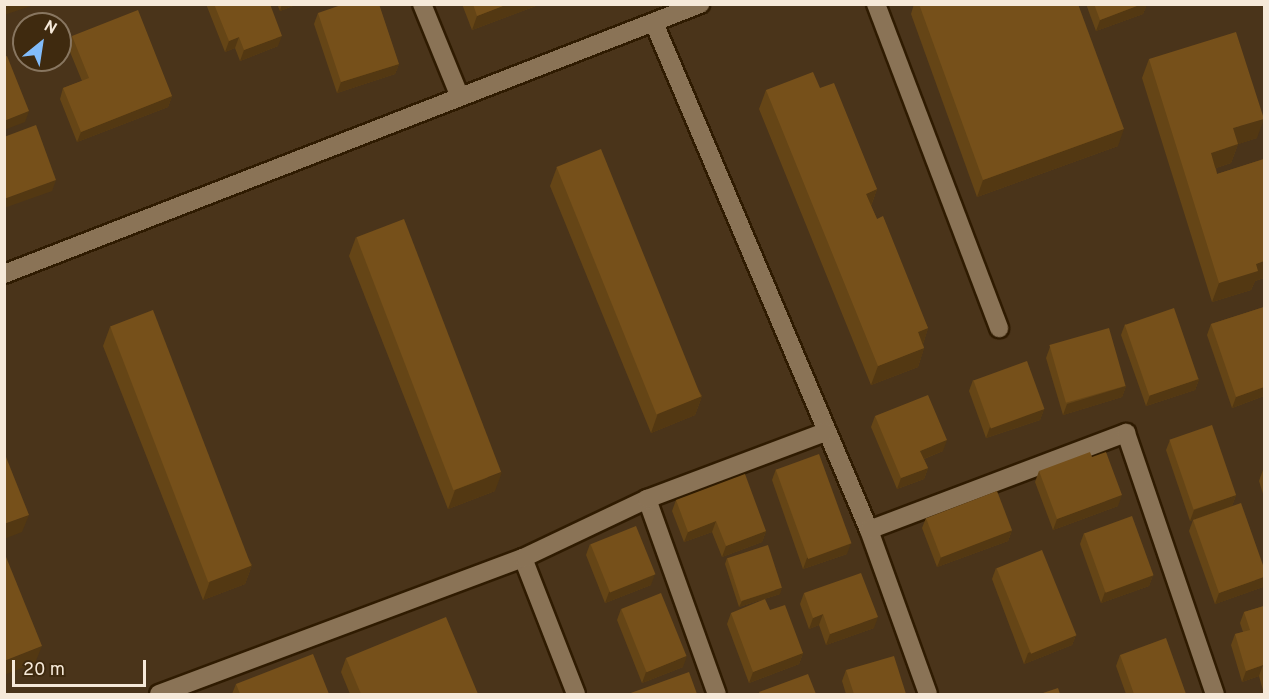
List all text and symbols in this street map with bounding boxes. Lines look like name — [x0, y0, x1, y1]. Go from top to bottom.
north arrow — [12, 12, 72, 72]
text: N — [40, 17, 60, 40]
scale bar — [15, 648, 148, 686]
text: 20 m — [23, 659, 65, 682]

